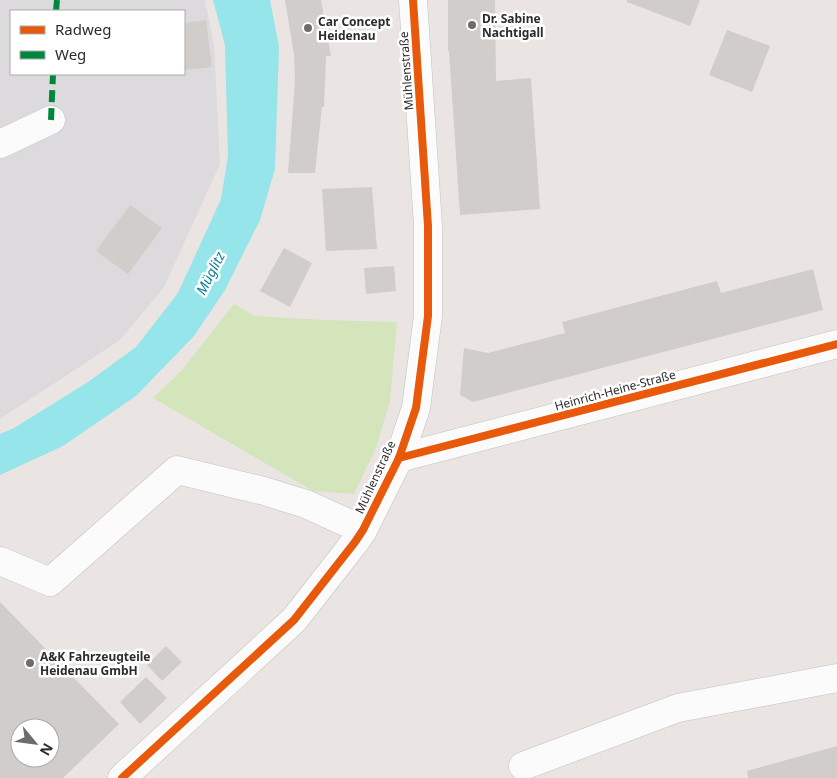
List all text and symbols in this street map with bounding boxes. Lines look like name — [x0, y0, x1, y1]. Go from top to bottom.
legend — [10, 10, 185, 75]
place label: Dr. Sabine Nachtigall — [482, 10, 544, 41]
place label: Car Concept Heidenau — [318, 13, 391, 44]
text: Radweg — [55, 19, 111, 39]
marker: Dr. Sabine Nachtigall — [466, 19, 478, 31]
marker: Car Concept Heidenau — [302, 22, 314, 34]
street label: Mühlenstraße — [395, 31, 417, 111]
text: Weg — [55, 44, 86, 64]
water label: Müglitz — [191, 247, 229, 298]
street label: Heinrich-Heine-Straße — [553, 366, 678, 414]
street label: Mühlenstraße — [351, 437, 399, 516]
place label: A&K Fahrzeugteile Heidenau GmbH — [40, 648, 151, 679]
marker: A&K Fahrzeugteile Heidenau GmbH — [24, 657, 36, 669]
north arrow — [10, 718, 60, 768]
text: N — [36, 740, 58, 759]

